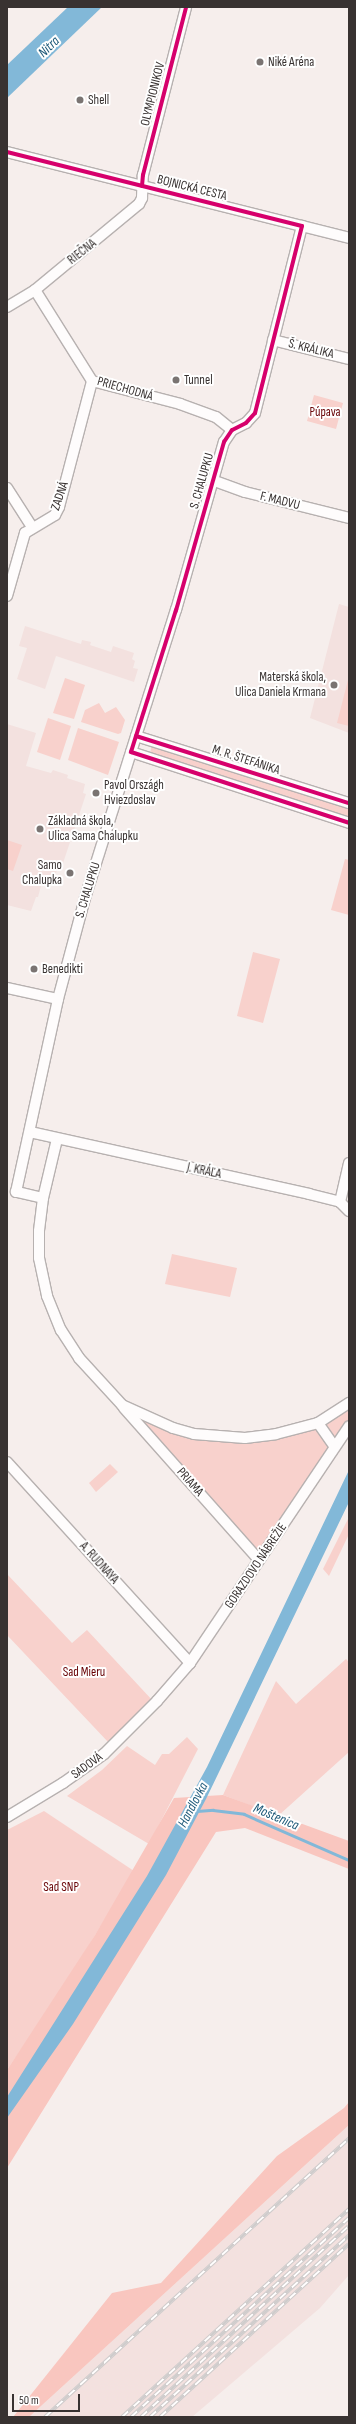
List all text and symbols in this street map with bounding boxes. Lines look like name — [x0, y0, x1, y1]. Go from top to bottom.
water label: Nitra — [35, 33, 63, 61]
place label: Niké Aréna — [268, 54, 314, 70]
marker: Niké Aréna — [255, 57, 265, 67]
street label: OLYMPIONIKOV — [138, 60, 168, 128]
place label: Shell — [88, 92, 109, 108]
marker: Shell — [75, 95, 85, 105]
street label: BOJNICKÁ CESTA — [155, 172, 229, 204]
street label: RIEČNA — [64, 236, 100, 268]
street label: Š. KRÁLIKA — [287, 336, 335, 362]
place label: Tunnel — [184, 372, 213, 388]
street label: PRIECHODNÁ — [95, 374, 155, 404]
marker: Tunnel — [171, 375, 181, 385]
park label: Púpava — [309, 404, 341, 420]
street label: S. CHALUPKU — [187, 451, 217, 511]
street label: ZADNÁ — [48, 479, 72, 513]
street label: F. MADVU — [258, 489, 302, 513]
place label: Materská škola, Ulica Daniela Krmana — [235, 670, 326, 701]
marker: Materská škola, Ulica Daniela Krmana — [329, 680, 339, 690]
street label: M. R. ŠTEFÁNIKA — [210, 742, 282, 778]
place label: Pavol Országh Hviezdoslav — [104, 778, 164, 809]
marker: Pavol Országh Hviezdoslav — [91, 788, 101, 798]
place label: Základná škola, Ulica Sama Chalupku — [48, 814, 138, 845]
marker: Základná škola, Ulica Sama Chalupku — [35, 824, 45, 834]
place label: Samo Chalupka — [22, 858, 62, 889]
street label: S. CHALUPKU — [72, 860, 104, 920]
marker: Samo Chalupka — [65, 868, 75, 878]
place label: Benedikti — [42, 961, 83, 977]
marker: Benedikti — [29, 964, 39, 974]
street label: J. KRÁĽA — [185, 1160, 223, 1182]
street label: PRIAMA — [173, 1464, 207, 1500]
street label: GORAZDOVO NÁBREŽIE — [222, 1520, 290, 1612]
street label: A. RUDNAYA — [76, 1539, 122, 1587]
park label: Sad Mieru — [63, 1664, 105, 1680]
street label: SADOVÁ — [68, 1749, 106, 1783]
water label: Handlovka — [174, 1780, 212, 1830]
water label: Moštenica — [251, 1800, 301, 1834]
park label: Sad SNP — [43, 1879, 79, 1895]
scale bar — [14, 2386, 82, 2412]
text: 50 m — [19, 2393, 39, 2408]

